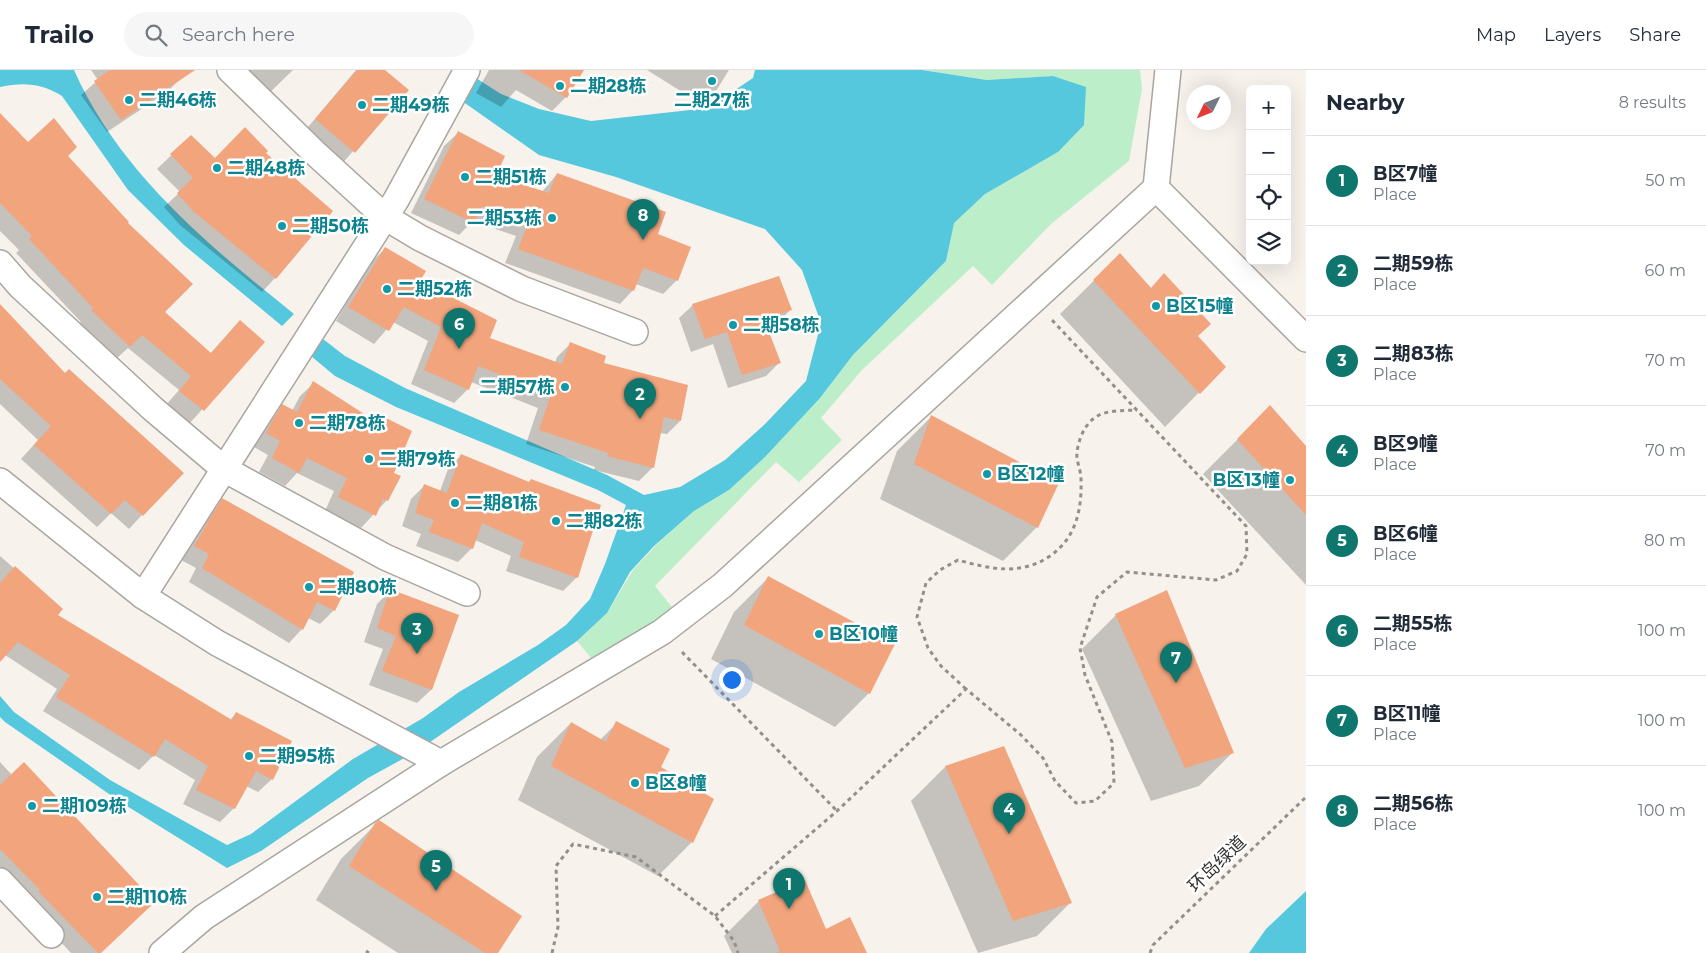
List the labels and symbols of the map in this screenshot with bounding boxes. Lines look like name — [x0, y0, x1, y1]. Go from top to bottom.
place label: 二期28栋 — [570, 75, 647, 97]
marker: 二期27栋 — [706, 75, 718, 87]
marker: 二期28栋 — [554, 80, 566, 92]
north arrow — [1186, 85, 1231, 130]
place label: 二期46栋 — [139, 89, 217, 111]
place label: 二期27栋 — [674, 89, 750, 111]
marker: 二期46栋 — [123, 94, 135, 106]
place label: 二期49栋 — [372, 94, 450, 116]
marker: 二期49栋 — [356, 99, 368, 111]
place label: 二期48栋 — [227, 157, 305, 179]
marker: 二期48栋 — [211, 162, 223, 174]
place label: 二期51栋 — [475, 166, 547, 188]
marker: 二期51栋 — [459, 171, 471, 183]
pin: 8 — [627, 199, 659, 240]
place label: 二期53栋 — [467, 207, 542, 229]
marker: 二期53栋 — [546, 212, 558, 224]
place label: 二期50栋 — [292, 215, 369, 237]
marker: 二期50栋 — [276, 220, 288, 232]
place label: 二期52栋 — [397, 278, 472, 300]
marker: 二期52栋 — [381, 283, 393, 295]
place label: B区15幢 — [1166, 295, 1234, 317]
marker: B区15幢 — [1150, 300, 1162, 312]
pin: 6 — [443, 308, 475, 349]
place label: 二期58栋 — [743, 314, 820, 336]
marker: 二期58栋 — [727, 319, 739, 331]
place label: 二期57栋 — [479, 376, 555, 398]
pin: 2 — [624, 378, 656, 419]
marker: 二期57栋 — [559, 381, 571, 393]
place label: 二期78栋 — [309, 412, 386, 434]
marker: 二期78栋 — [293, 417, 305, 429]
place label: 二期79栋 — [379, 448, 456, 470]
marker: 二期79栋 — [363, 453, 375, 465]
place label: B区12幢 — [997, 463, 1064, 485]
marker: B区12幢 — [981, 468, 993, 480]
place label: B区13幢 — [1213, 469, 1280, 491]
marker: B区13幢 — [1284, 474, 1296, 486]
place label: 二期81栋 — [465, 492, 538, 514]
marker: 二期81栋 — [449, 497, 461, 509]
place label: 二期82栋 — [566, 510, 643, 532]
marker: 二期82栋 — [550, 515, 562, 527]
place label: 二期80栋 — [319, 576, 397, 598]
marker: 二期80栋 — [303, 581, 315, 593]
pin: 3 — [401, 613, 433, 654]
place label: B区10幢 — [829, 623, 898, 645]
marker: B区10幢 — [813, 628, 825, 640]
pin: 7 — [1160, 642, 1192, 683]
your location — [719, 667, 745, 693]
place label: 二期95栋 — [259, 745, 335, 767]
marker: 二期95栋 — [243, 750, 255, 762]
place label: B区8幢 — [645, 772, 707, 794]
marker: B区8幢 — [629, 777, 641, 789]
pin: 4 — [993, 793, 1025, 834]
place label: 二期109栋 — [42, 795, 127, 817]
marker: 二期109栋 — [26, 800, 38, 812]
street label: 环岛绿道 — [1183, 831, 1251, 897]
pin: 5 — [420, 850, 452, 891]
pin: 1 — [773, 868, 805, 909]
place label: 二期110栋 — [107, 886, 187, 908]
marker: 二期110栋 — [91, 891, 103, 903]

